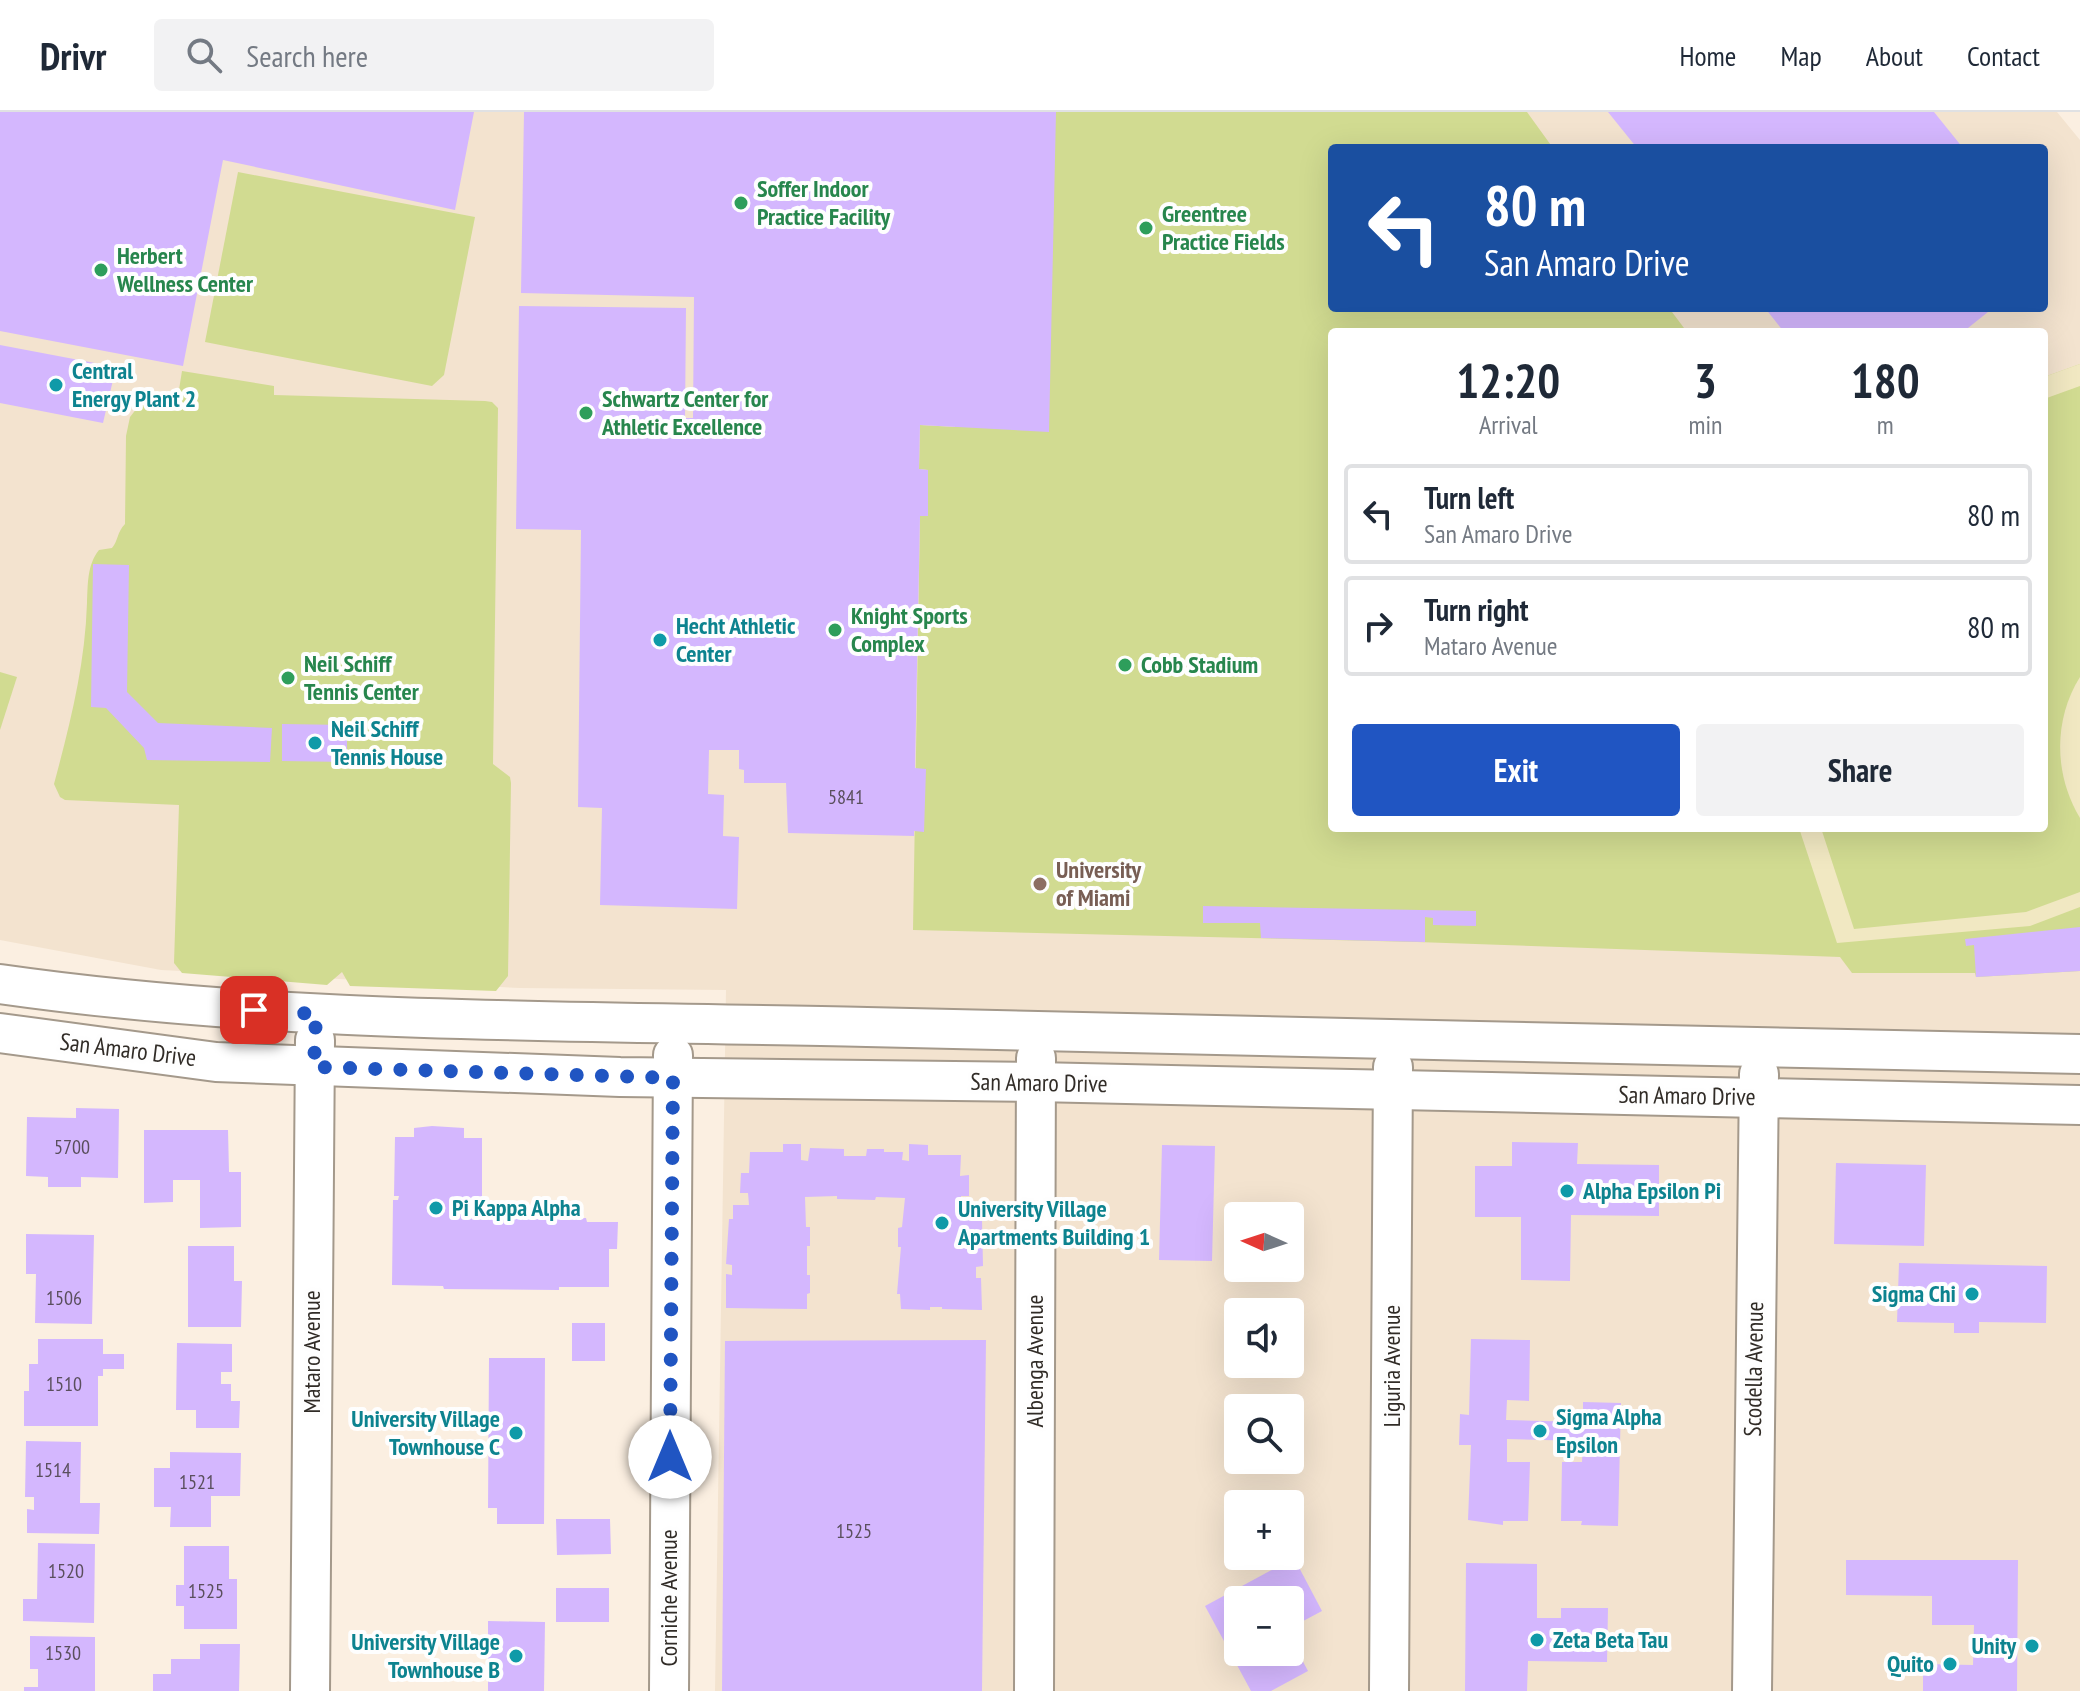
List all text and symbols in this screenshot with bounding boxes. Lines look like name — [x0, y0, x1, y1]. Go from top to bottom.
search box — [154, 19, 714, 91]
text: Drivr — [40, 31, 106, 80]
icon: search — [182, 33, 226, 77]
text: Search here — [246, 36, 368, 75]
text: Home — [1680, 37, 1736, 74]
text: Map — [1780, 37, 1822, 74]
text: About — [1866, 37, 1923, 74]
text: Contact — [1967, 37, 2040, 74]
text: 80 m — [1484, 169, 1586, 241]
place label: Soffer Indoor Practice Facility — [757, 173, 890, 232]
icon: left — [1352, 176, 1456, 280]
marker: Soffer Indoor Practice Facility — [732, 194, 750, 212]
place label: Greentree Practice Fields — [1162, 198, 1285, 257]
marker: Greentree Practice Fields — [1137, 219, 1155, 237]
text: San Amaro Drive — [1484, 239, 1690, 286]
place label: Herbert Wellness Center — [116, 240, 254, 299]
marker: Herbert Wellness Center — [92, 261, 110, 279]
text: 12:20 — [1456, 349, 1560, 411]
text: 3 — [1694, 349, 1717, 411]
text: 180 — [1851, 349, 1920, 411]
place label: Central Energy Plant 2 — [72, 355, 196, 414]
marker: Central Energy Plant 2 — [47, 376, 65, 394]
place label: Schwartz Center for Athletic Excellence — [601, 383, 769, 442]
marker: Schwartz Center for Athletic Excellence — [577, 404, 595, 422]
text: Arrival — [1479, 408, 1538, 441]
text: min — [1688, 408, 1722, 441]
text: m — [1877, 408, 1894, 441]
text: Turn left — [1424, 478, 1514, 517]
icon: left — [1356, 492, 1400, 536]
text: 80 m — [1967, 495, 2020, 534]
text: San Amaro Drive — [1424, 517, 1573, 550]
text: Turn right — [1424, 590, 1528, 629]
place label: Knight Sports Complex — [851, 600, 968, 659]
icon: right — [1356, 604, 1400, 648]
text: 80 m — [1967, 607, 2020, 646]
place label: Hecht Athletic Center — [676, 610, 796, 669]
marker: Knight Sports Complex — [826, 621, 844, 639]
text: Mataro Avenue — [1424, 629, 1557, 662]
marker: Hecht Athletic Center — [651, 631, 669, 649]
place label: Neil Schiff Tennis Center — [304, 648, 420, 707]
place label: Cobb Stadium — [1141, 649, 1258, 680]
marker: Cobb Stadium — [1116, 656, 1134, 674]
marker: Neil Schiff Tennis Center — [279, 669, 297, 687]
place label: Neil Schiff Tennis House — [331, 713, 443, 772]
button: Exit — [1352, 724, 1680, 816]
button: Share — [1696, 724, 2024, 816]
marker: Neil Schiff Tennis House — [306, 734, 324, 752]
house number: 5841 — [828, 784, 864, 810]
place label: University of Miami — [1056, 854, 1142, 913]
marker: University of Miami — [1031, 875, 1049, 893]
pin — [220, 976, 288, 1044]
icon: arrive — [232, 988, 276, 1032]
street label: San Amaro Drive — [58, 1026, 198, 1073]
street label: San Amaro Drive — [970, 1066, 1108, 1099]
street label: San Amaro Drive — [1618, 1079, 1756, 1112]
house number: 5700 — [54, 1134, 90, 1160]
place label: Alpha Epsilon Pi — [1582, 1175, 1721, 1206]
marker: Alpha Epsilon Pi — [1558, 1182, 1576, 1200]
place label: Pi Kappa Alpha — [452, 1192, 581, 1223]
place label: University Village Apartments Building 1 — [957, 1193, 1150, 1252]
marker: Pi Kappa Alpha — [427, 1199, 445, 1217]
north arrow — [1224, 1202, 1304, 1282]
map controls — [1224, 1202, 1304, 1666]
marker: University Village Apartments Building 1 — [933, 1214, 951, 1232]
place label: Sigma Chi — [1872, 1278, 1956, 1309]
house number: 1506 — [46, 1285, 82, 1311]
marker: Sigma Chi — [1963, 1285, 1981, 1303]
street label: Mataro Avenue — [296, 1290, 327, 1414]
street label: Albenga Avenue — [1019, 1295, 1050, 1427]
button: sound — [1224, 1298, 1304, 1378]
street label: Scodella Avenue — [1737, 1301, 1770, 1437]
street label: Liguria Avenue — [1376, 1305, 1407, 1427]
house number: 1510 — [46, 1371, 82, 1397]
button: search — [1224, 1394, 1304, 1474]
place label: Sigma Alpha Epsilon — [1556, 1401, 1662, 1460]
place label: University Village Townhouse C — [351, 1403, 500, 1462]
position arrow — [628, 1415, 712, 1499]
marker: Sigma Alpha Epsilon — [1531, 1422, 1549, 1440]
marker: University Village Townhouse C — [507, 1424, 525, 1442]
house number: 1514 — [35, 1457, 71, 1483]
house number: 1521 — [179, 1469, 215, 1495]
button: + — [1224, 1490, 1304, 1570]
house number: 1525 — [836, 1518, 872, 1544]
street label: Corniche Avenue — [653, 1529, 684, 1667]
house number: 1520 — [48, 1558, 84, 1584]
house number: 1525 — [188, 1578, 224, 1604]
button: − — [1224, 1586, 1304, 1666]
place label: Zeta Beta Tau — [1553, 1624, 1668, 1655]
place label: University Village Townhouse B — [351, 1626, 500, 1685]
place label: Unity — [1971, 1630, 2016, 1661]
marker: Zeta Beta Tau — [1528, 1631, 1546, 1649]
marker: Unity — [2023, 1637, 2041, 1655]
house number: 1530 — [45, 1640, 81, 1666]
marker: University Village Townhouse B — [507, 1647, 525, 1665]
place label: Quito — [1887, 1648, 1934, 1679]
marker: Quito — [1941, 1655, 1959, 1673]

